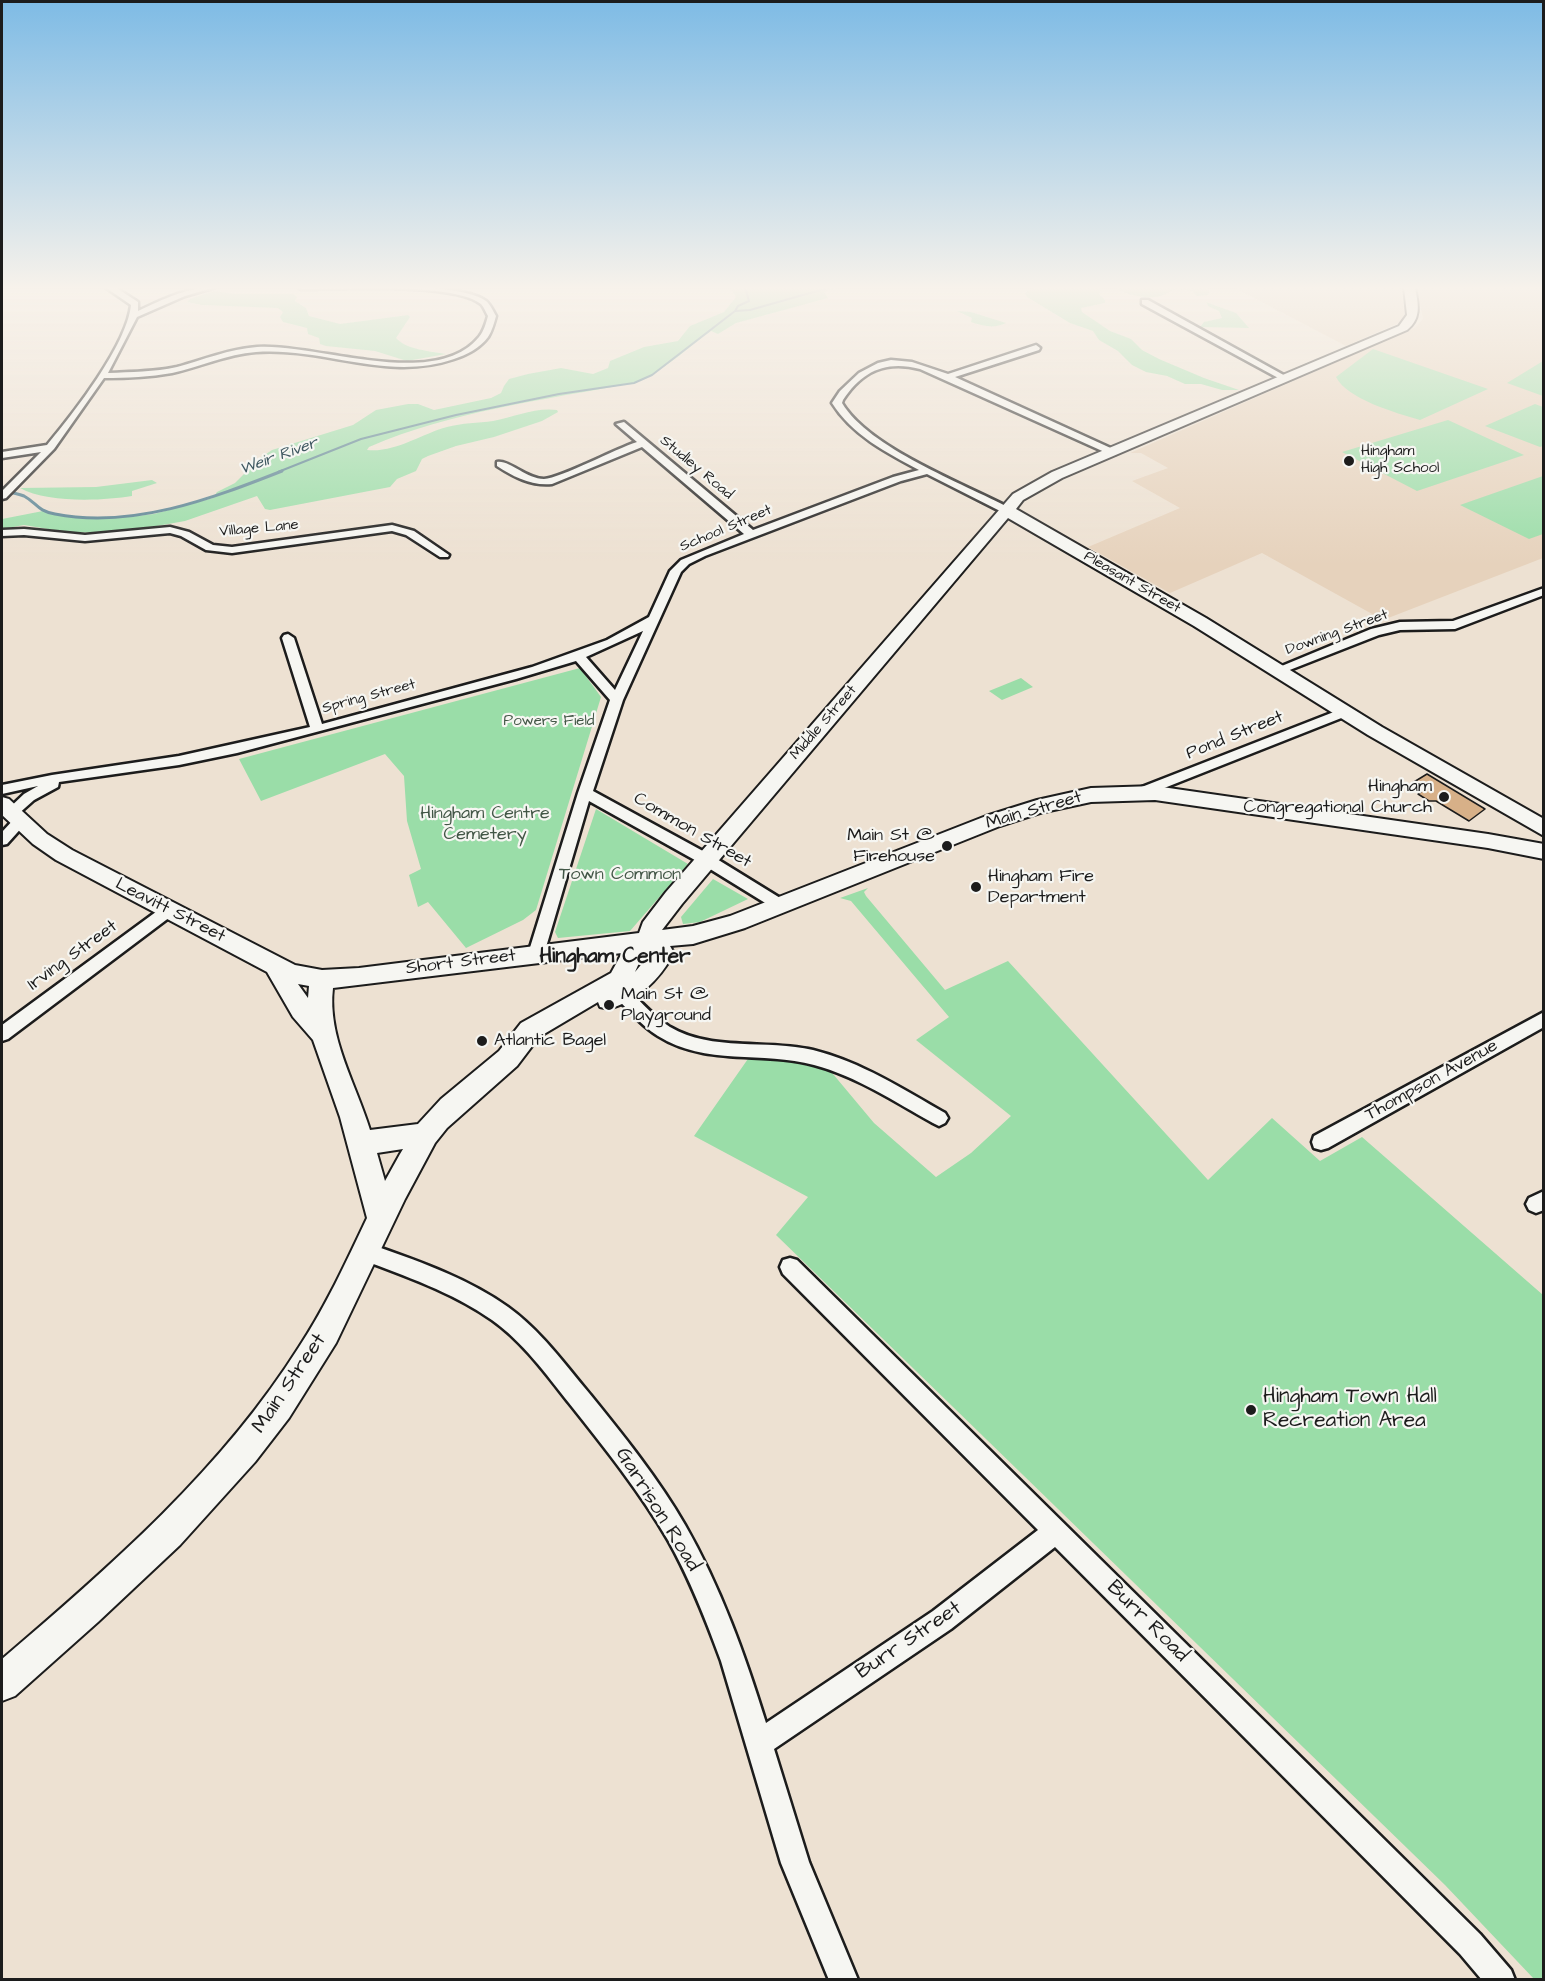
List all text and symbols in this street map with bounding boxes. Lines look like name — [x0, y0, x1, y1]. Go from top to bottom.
street label: Studley Road — [656, 432, 736, 504]
water label: Weir River — [238, 434, 320, 480]
place label: Hingham High School — [1361, 443, 1439, 478]
marker: Hingham High School — [1342, 454, 1356, 468]
street label: School Street — [677, 502, 775, 556]
street label: Village Lane — [219, 517, 299, 541]
street label: Pleasant Street — [1080, 548, 1184, 618]
street label: Downing Street — [1283, 606, 1391, 660]
street label: Spring Street — [320, 676, 418, 718]
street label: Middle Street — [787, 682, 861, 764]
street label: Pond Street — [1183, 707, 1287, 765]
park label: Powers Field — [504, 713, 594, 731]
place label: Hingham Congregational Church — [1243, 776, 1432, 818]
street label: Main Street — [984, 787, 1084, 835]
street label: Common Street — [629, 788, 755, 874]
marker: Hingham Congregational Church — [1437, 790, 1451, 804]
park label: Hingham Centre Cemetery — [420, 803, 550, 846]
place label: Main St @ Firehouse — [847, 825, 935, 868]
marker: Main St @ Firehouse — [940, 839, 954, 853]
park label: Town Common — [559, 864, 681, 886]
place label: Hingham Fire Department — [988, 866, 1094, 908]
street label: Leavitt Street — [111, 874, 229, 948]
marker: Hingham Fire Department — [969, 880, 983, 894]
street label: Irving Street — [24, 916, 122, 996]
district label: Hingham Center — [539, 945, 691, 971]
street label: Short Street — [405, 946, 517, 980]
place label: Main St @ Playground — [621, 984, 711, 1026]
marker: Main St @ Playground — [602, 998, 616, 1012]
place label: Atlantic Bagel — [494, 1030, 606, 1052]
marker: Atlantic Bagel — [475, 1034, 489, 1048]
street label: Thompson Avenue — [1362, 1036, 1502, 1126]
street label: Main Street — [247, 1329, 333, 1439]
place label: Hingham Town Hall Recreation Area — [1263, 1385, 1437, 1435]
marker: Hingham Town Hall Recreation Area — [1244, 1403, 1258, 1417]
street label: Garrison Road — [609, 1444, 705, 1576]
street label: Burr Road — [1101, 1576, 1193, 1668]
street label: Burr Street — [851, 1596, 967, 1686]

